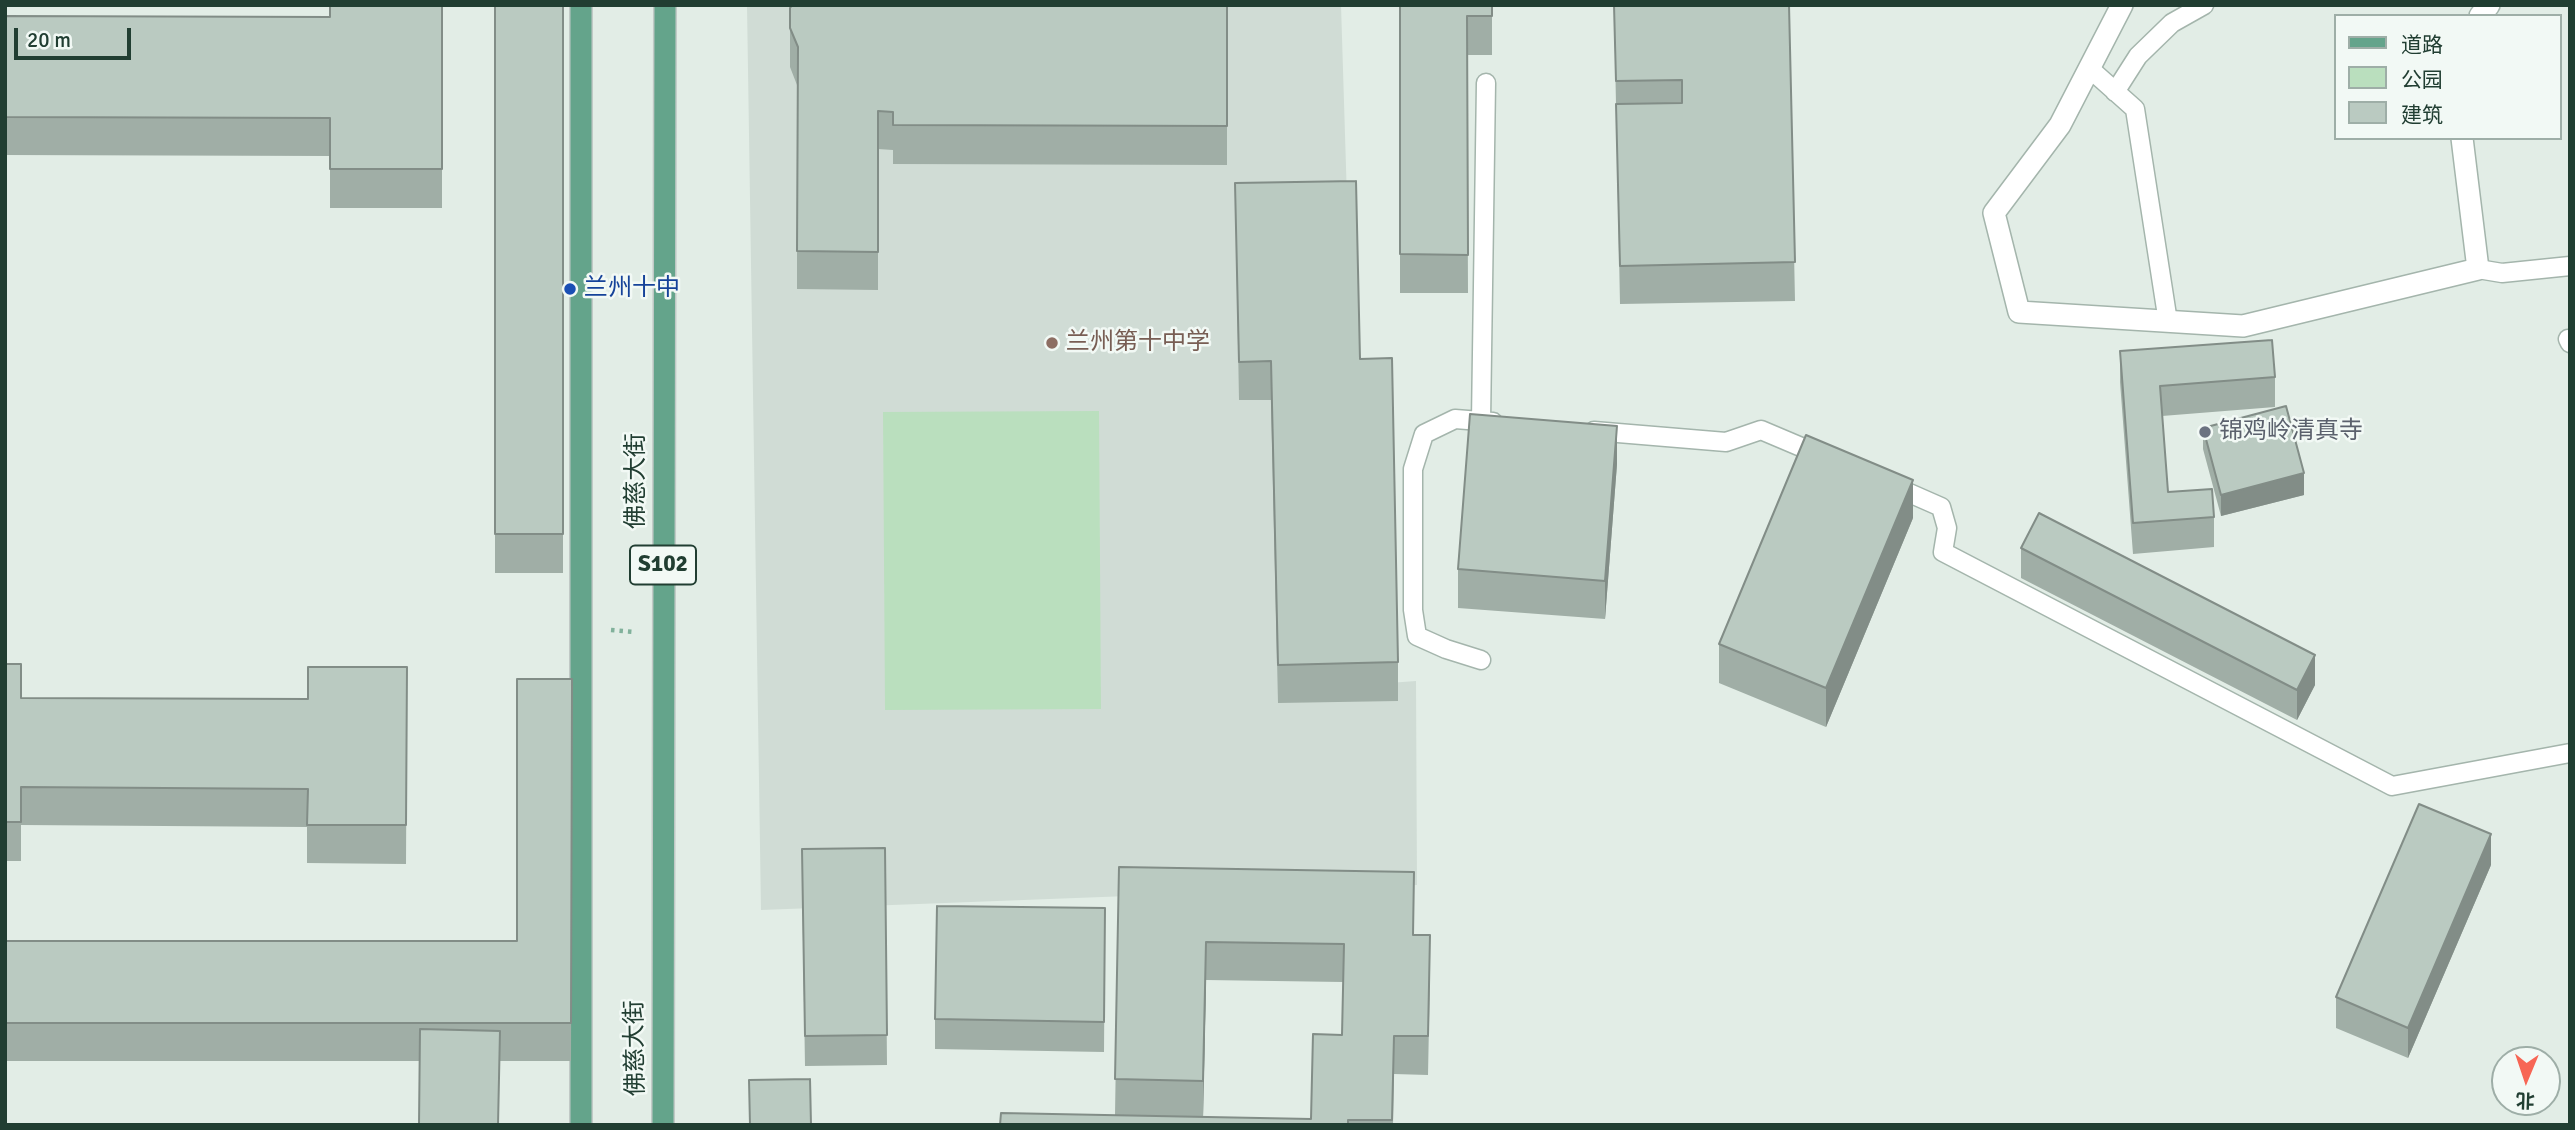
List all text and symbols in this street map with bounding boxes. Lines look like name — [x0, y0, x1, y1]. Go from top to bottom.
scale bar — [18, 14, 135, 58]
legend — [2334, 14, 2561, 140]
text: 20 m — [27, 27, 71, 53]
text: 道路 — [2401, 32, 2443, 58]
text: 公园 — [2401, 67, 2443, 93]
text: 建筑 — [2401, 102, 2443, 128]
place label: 兰州十中 — [584, 275, 680, 303]
marker: 兰州十中 — [562, 281, 578, 297]
place label: 兰州第十中学 — [1066, 329, 1210, 357]
marker: 兰州第十中学 — [1044, 335, 1060, 351]
place label: 锦鸡岭清真寺 — [2219, 418, 2363, 446]
marker: 锦鸡岭清真寺 — [2197, 424, 2213, 440]
street label: 佛慈大街 — [623, 433, 651, 529]
road number: S102 — [630, 545, 696, 584]
street label: 佛慈大街 — [621, 1000, 651, 1096]
north arrow — [2491, 1046, 2561, 1116]
text: 北 — [2515, 1088, 2535, 1112]

